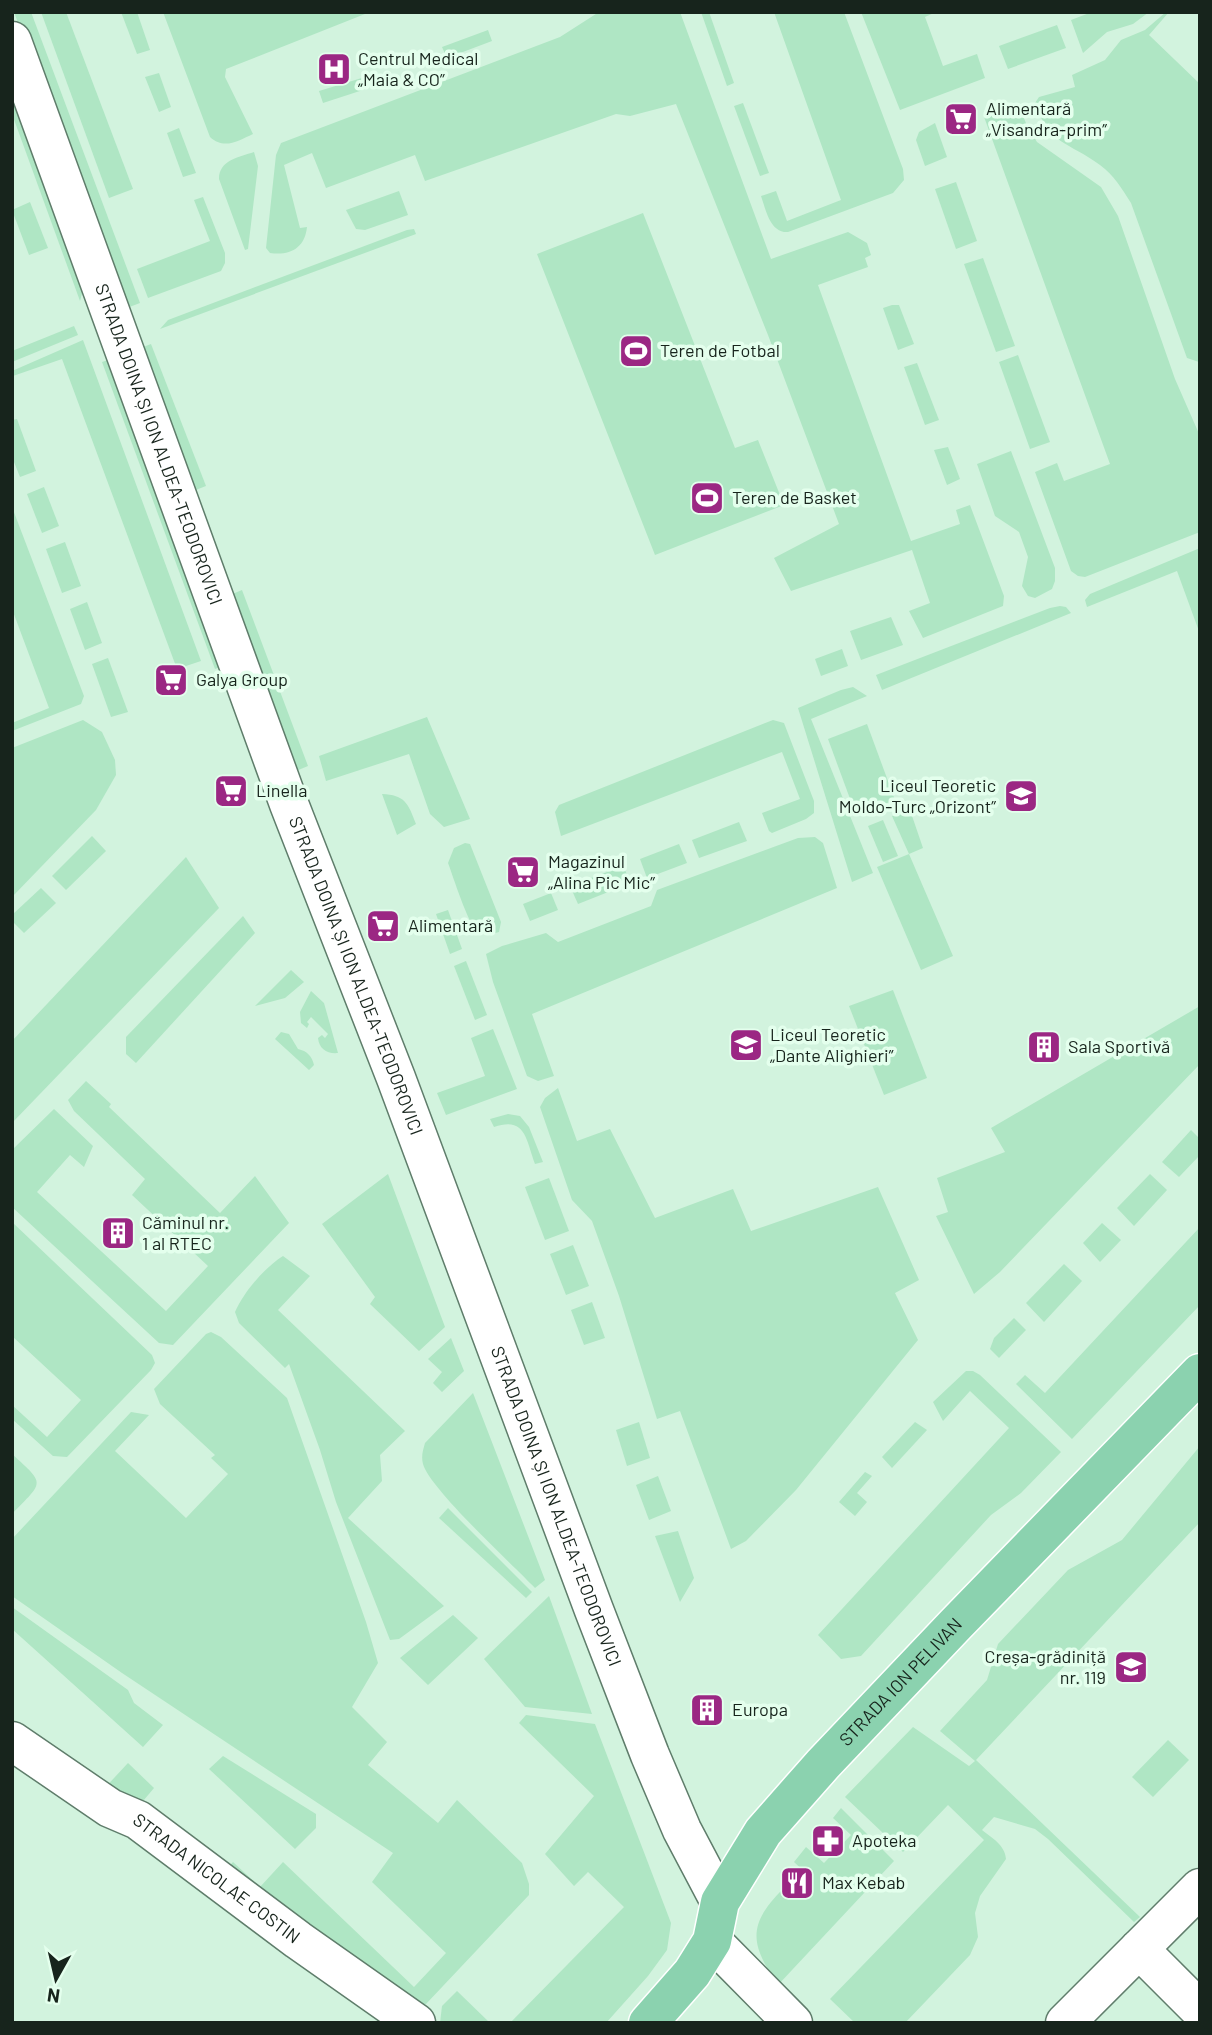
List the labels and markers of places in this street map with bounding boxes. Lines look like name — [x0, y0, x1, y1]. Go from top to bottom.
place label: Centrul Medical „Maia & CO” — [358, 47, 478, 90]
hospital icon: Centrul Medical „Maia & CO” — [315, 50, 353, 88]
place label: Alimentară „Visandra-prim” — [986, 97, 1107, 140]
supermarket icon: Alimentară „Visandra-prim” — [942, 100, 980, 138]
sports icon: Teren de Fotbal — [617, 332, 655, 370]
place label: Teren de Fotbal — [660, 339, 780, 361]
sports icon: Teren de Basket — [688, 479, 726, 517]
place label: Teren de Basket — [732, 486, 857, 508]
supermarket icon: Galya Group — [152, 661, 190, 699]
place label: Galya Group — [196, 668, 288, 690]
supermarket icon: Linella — [212, 772, 250, 810]
place label: Liceul Teoretic Moldo-Turc „Orizont” — [839, 774, 996, 817]
school or university icon: Liceul Teoretic Moldo-Turc „Orizont” — [1002, 777, 1040, 815]
place label: Linella — [256, 779, 307, 801]
place label: Magazinul „Alina Pic Mic” — [548, 850, 655, 893]
supermarket icon: Magazinul „Alina Pic Mic” — [504, 853, 542, 891]
supermarket icon: Alimentară — [364, 907, 402, 945]
place label: Alimentară — [408, 914, 493, 936]
place label: Liceul Teoretic „Dante Alighieri” — [770, 1023, 894, 1066]
school or university icon: Liceul Teoretic „Dante Alighieri” — [727, 1026, 765, 1064]
building icon: Sala Sportivă — [1025, 1028, 1063, 1066]
place label: Sala Sportivă — [1068, 1035, 1170, 1057]
place label: Căminul nr. 1 al RTEC — [142, 1211, 229, 1254]
building icon: Căminul nr. 1 al RTEC — [99, 1214, 137, 1252]
place label: Creșa-grădiniță nr. 119 — [985, 1645, 1106, 1688]
school or university icon: Creșa-grădiniță nr. 119 — [1112, 1648, 1150, 1686]
building icon: Europa — [688, 1691, 726, 1729]
place label: Europa — [732, 1698, 788, 1720]
pharmacy icon: Apoteka — [809, 1822, 847, 1860]
place label: Apoteka — [852, 1829, 916, 1851]
restaurant icon: Max Kebab — [778, 1864, 816, 1902]
place label: Max Kebab — [822, 1871, 905, 1893]

